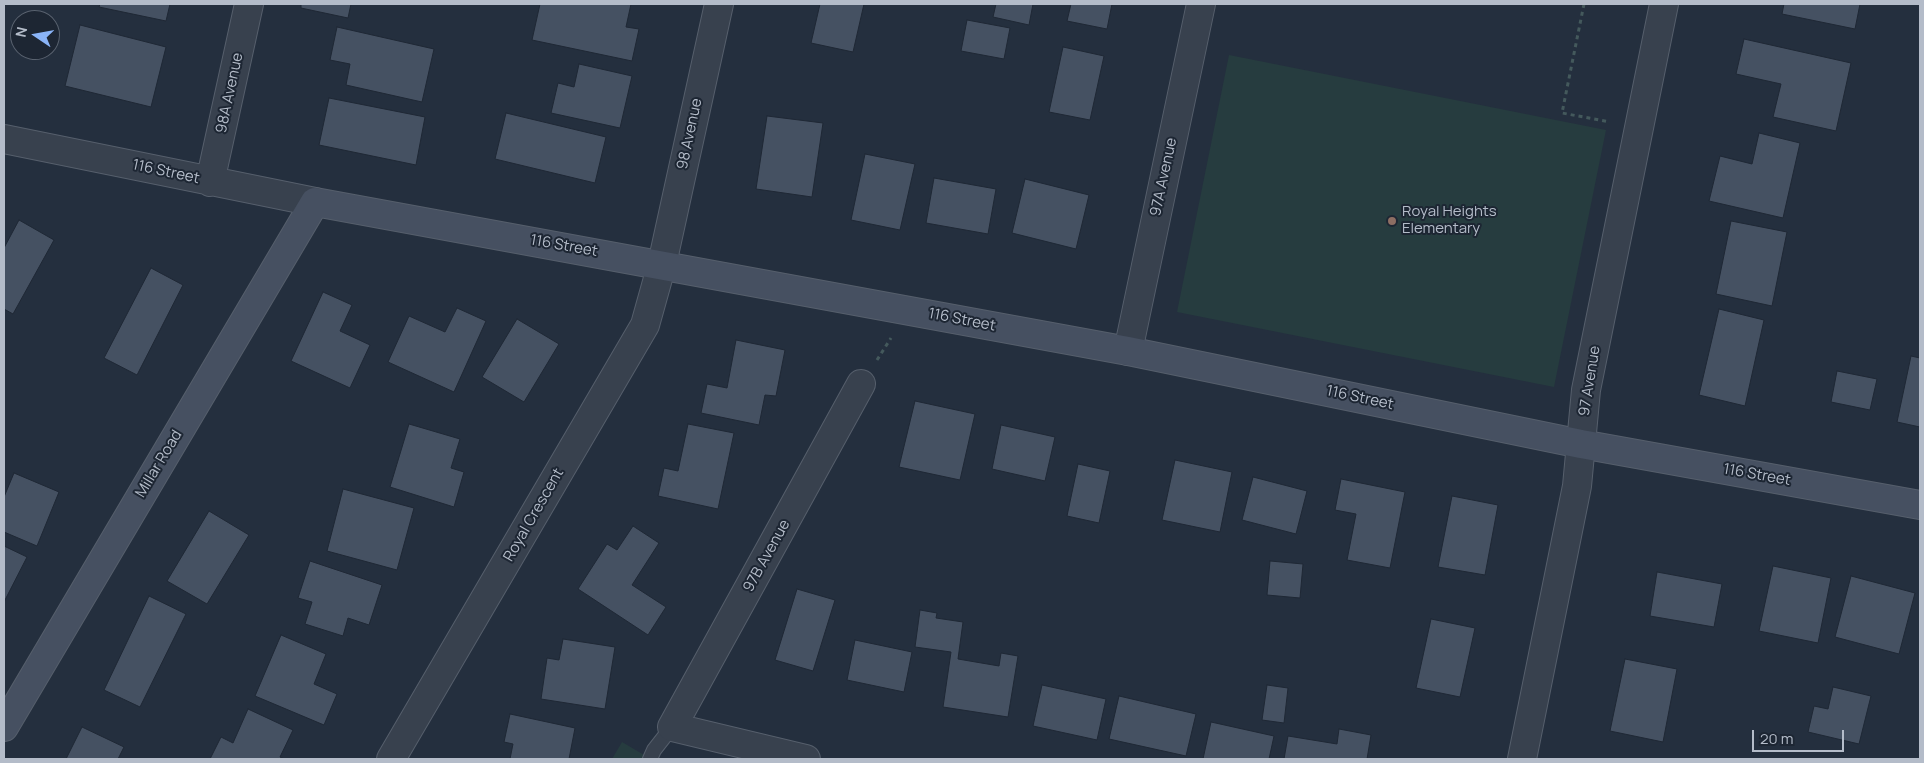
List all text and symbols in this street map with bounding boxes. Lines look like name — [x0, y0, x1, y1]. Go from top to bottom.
north arrow — [10, 10, 60, 60]
text: N — [10, 25, 31, 39]
street label: 98A Avenue — [213, 51, 247, 135]
street label: 98 Avenue — [674, 97, 706, 171]
street label: 97A Avenue — [1147, 136, 1181, 218]
street label: 116 Street — [131, 156, 201, 188]
place label: Royal Heights Elementary — [1402, 203, 1497, 238]
marker: Royal Heights Elementary — [1386, 215, 1398, 227]
street label: 116 Street — [529, 231, 599, 261]
street label: 116 Street — [927, 305, 997, 335]
street label: 97 Avenue — [1576, 345, 1604, 417]
street label: 116 Street — [1325, 382, 1395, 414]
street label: Millar Road — [132, 427, 186, 501]
street label: 116 Street — [1722, 460, 1792, 490]
street label: Royal Crescent — [500, 465, 568, 565]
street label: 97B Avenue — [740, 517, 794, 595]
scale bar — [1754, 720, 1846, 752]
text: 20 m — [1760, 728, 1793, 749]

